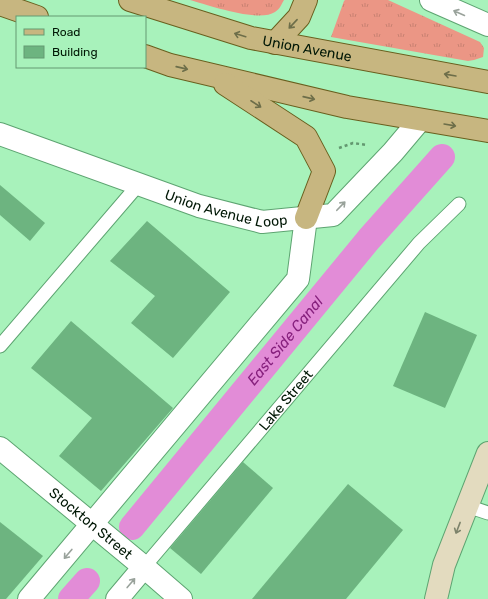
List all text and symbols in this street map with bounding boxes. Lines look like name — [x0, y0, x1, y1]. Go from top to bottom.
one-way arrow — [454, 8, 466, 16]
legend — [16, 16, 146, 68]
one-way arrow — [289, 18, 298, 28]
text: Road — [52, 25, 80, 39]
one-way arrow — [234, 30, 246, 38]
street label: Union Avenue — [261, 32, 353, 65]
text: Building — [52, 45, 98, 59]
one-way arrow — [175, 65, 188, 73]
one-way arrow — [444, 71, 457, 79]
one-way arrow — [302, 95, 315, 102]
one-way arrow — [251, 100, 262, 109]
one-way arrow — [443, 121, 456, 129]
street label: Union Avenue Loop — [163, 186, 288, 231]
one-way arrow — [336, 201, 346, 211]
water label: East Side Canal — [243, 293, 327, 389]
street label: Lake Street — [255, 366, 317, 434]
street label: Stockton Street — [46, 484, 137, 563]
one-way arrow — [454, 522, 462, 534]
one-way arrow — [63, 549, 72, 559]
one-way arrow — [126, 577, 135, 588]

